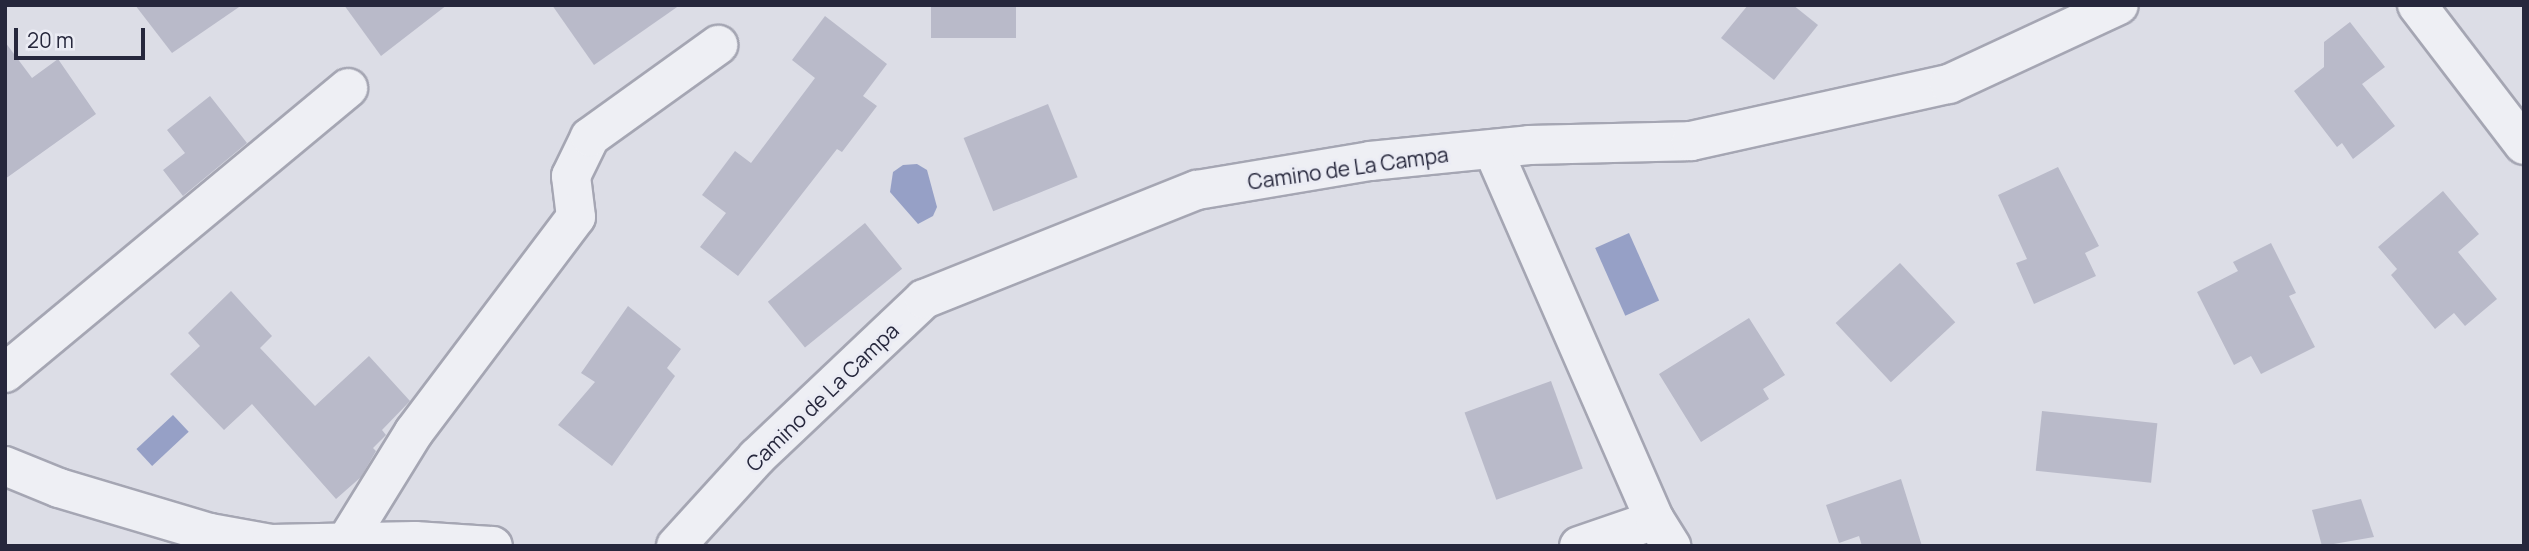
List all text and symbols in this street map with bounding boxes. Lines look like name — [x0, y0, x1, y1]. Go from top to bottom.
scale bar — [18, 14, 149, 58]
text: 20 m — [27, 26, 74, 54]
street label: Camino de La Campa — [1246, 141, 1450, 195]
street label: Camino de La Campa — [740, 318, 904, 476]

